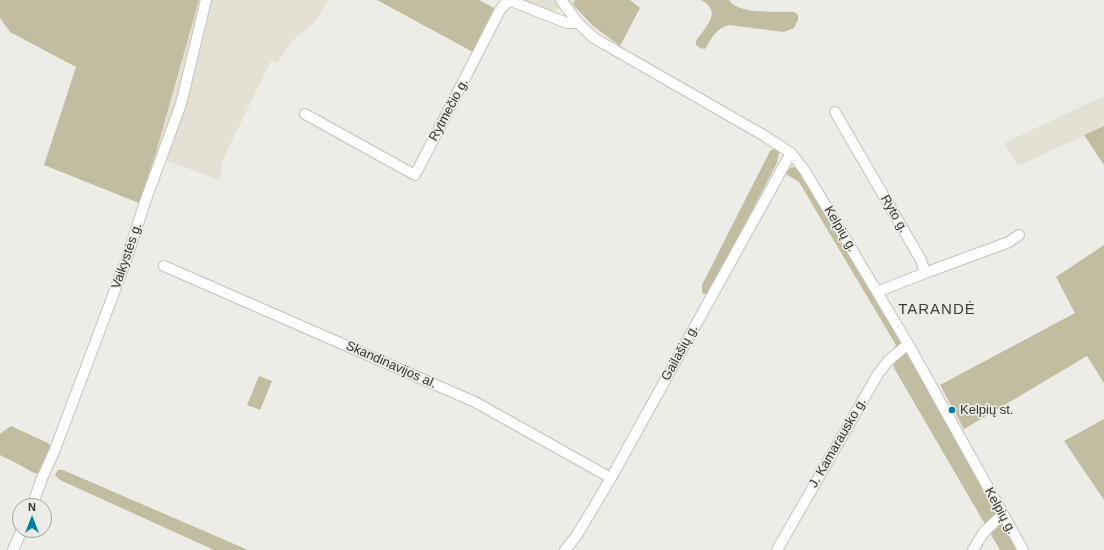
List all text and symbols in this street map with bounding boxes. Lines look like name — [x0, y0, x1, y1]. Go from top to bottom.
street label: Rytmečio g. — [426, 76, 472, 144]
street label: Ryto g. — [877, 192, 911, 236]
street label: Kelpių g. — [820, 203, 860, 255]
street label: Vaikystės g. — [108, 221, 146, 291]
district label: TARANDĖ — [898, 301, 976, 319]
street label: Gailašių g. — [658, 322, 702, 384]
street label: Skandinavijos al. — [343, 338, 439, 392]
street label: J. Kamarausko g. — [806, 395, 870, 491]
place label: Kelpių st. — [960, 402, 1013, 418]
marker: Kelpių st. — [947, 405, 957, 415]
street label: Kelpių g. — [981, 485, 1019, 537]
north arrow — [12, 498, 52, 538]
text: N — [28, 501, 36, 513]

